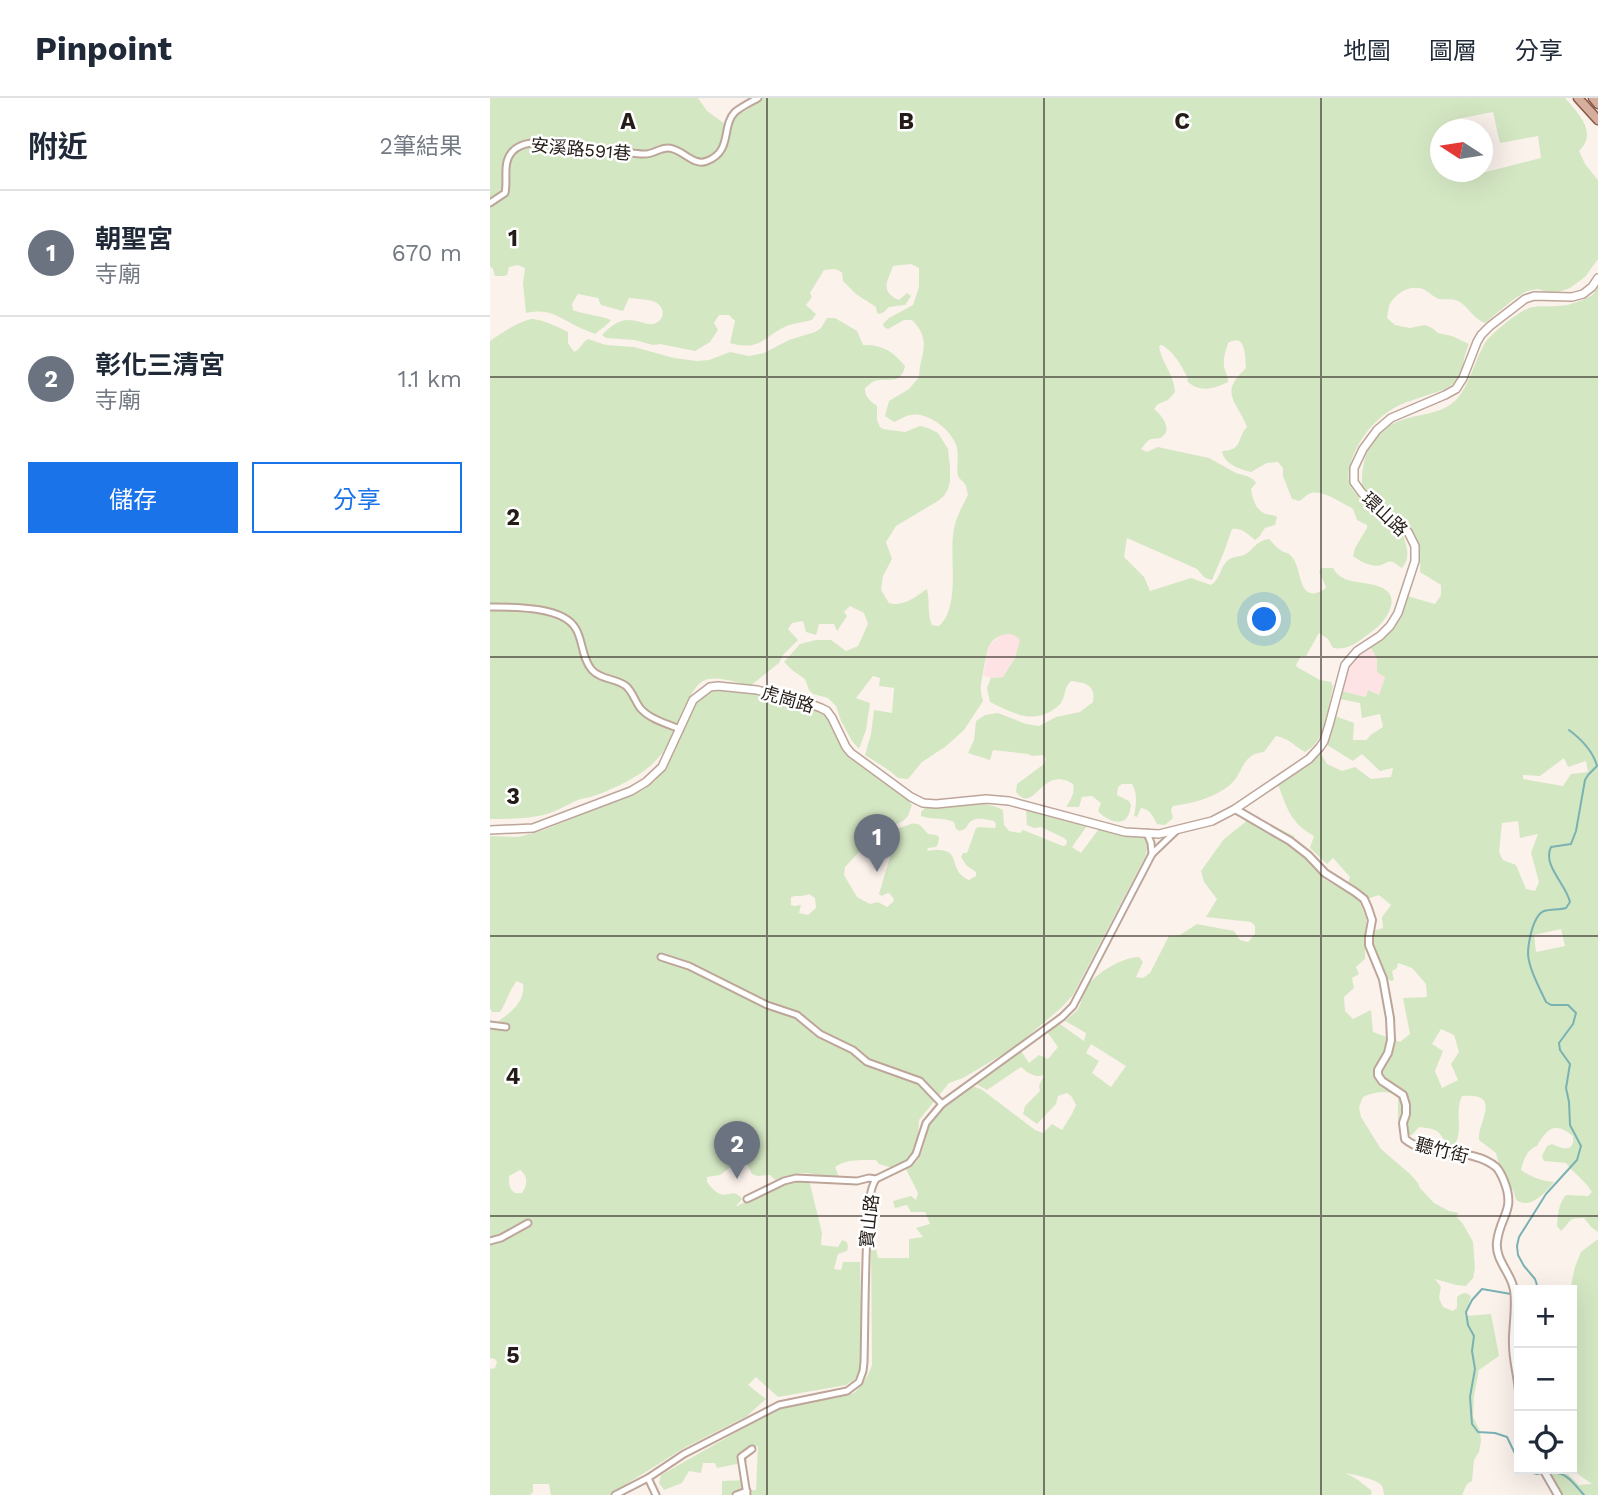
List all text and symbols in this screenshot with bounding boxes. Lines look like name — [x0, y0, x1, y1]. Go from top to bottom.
text: Pinpoint — [35, 29, 172, 68]
text: 地圖 — [1343, 37, 1391, 65]
text: 圖層 — [1429, 37, 1477, 65]
text: 分享 — [1515, 37, 1563, 65]
text: A — [620, 108, 636, 135]
text: B — [898, 108, 914, 135]
text: C — [1174, 108, 1190, 135]
north arrow — [1430, 119, 1493, 182]
text: 附近 — [28, 129, 88, 164]
text: 2筆結果 — [380, 133, 462, 160]
street label: 安溪路591巷 — [530, 134, 632, 164]
text: 朝聖宮 — [95, 224, 173, 254]
text: 1 — [508, 225, 518, 252]
text: 1 — [46, 240, 56, 267]
text: 670 m — [392, 240, 462, 267]
text: 寺廟 — [95, 261, 141, 288]
text: 彰化三清宮 — [95, 350, 225, 380]
text: 2 — [44, 366, 58, 393]
text: 1.1 km — [398, 366, 462, 393]
text: 寺廟 — [95, 387, 141, 414]
button: 儲存 — [28, 462, 238, 533]
button: 分享 — [252, 462, 462, 533]
street label: 環山路 — [1358, 488, 1412, 540]
text: 2 — [506, 504, 520, 531]
your location — [1247, 602, 1281, 636]
street label: 虎崗路 — [759, 681, 817, 717]
text: 3 — [506, 783, 520, 810]
pin: 1 — [854, 814, 900, 872]
text: 4 — [506, 1063, 521, 1090]
pin: 2 — [714, 1121, 760, 1179]
street label: 聽竹街 — [1413, 1133, 1471, 1167]
street label: 寶山路 — [856, 1193, 882, 1249]
map controls — [1514, 1285, 1577, 1474]
button: + — [1514, 1285, 1577, 1348]
text: 5 — [506, 1342, 520, 1369]
button: − — [1514, 1348, 1577, 1411]
button: locate — [1514, 1411, 1577, 1474]

